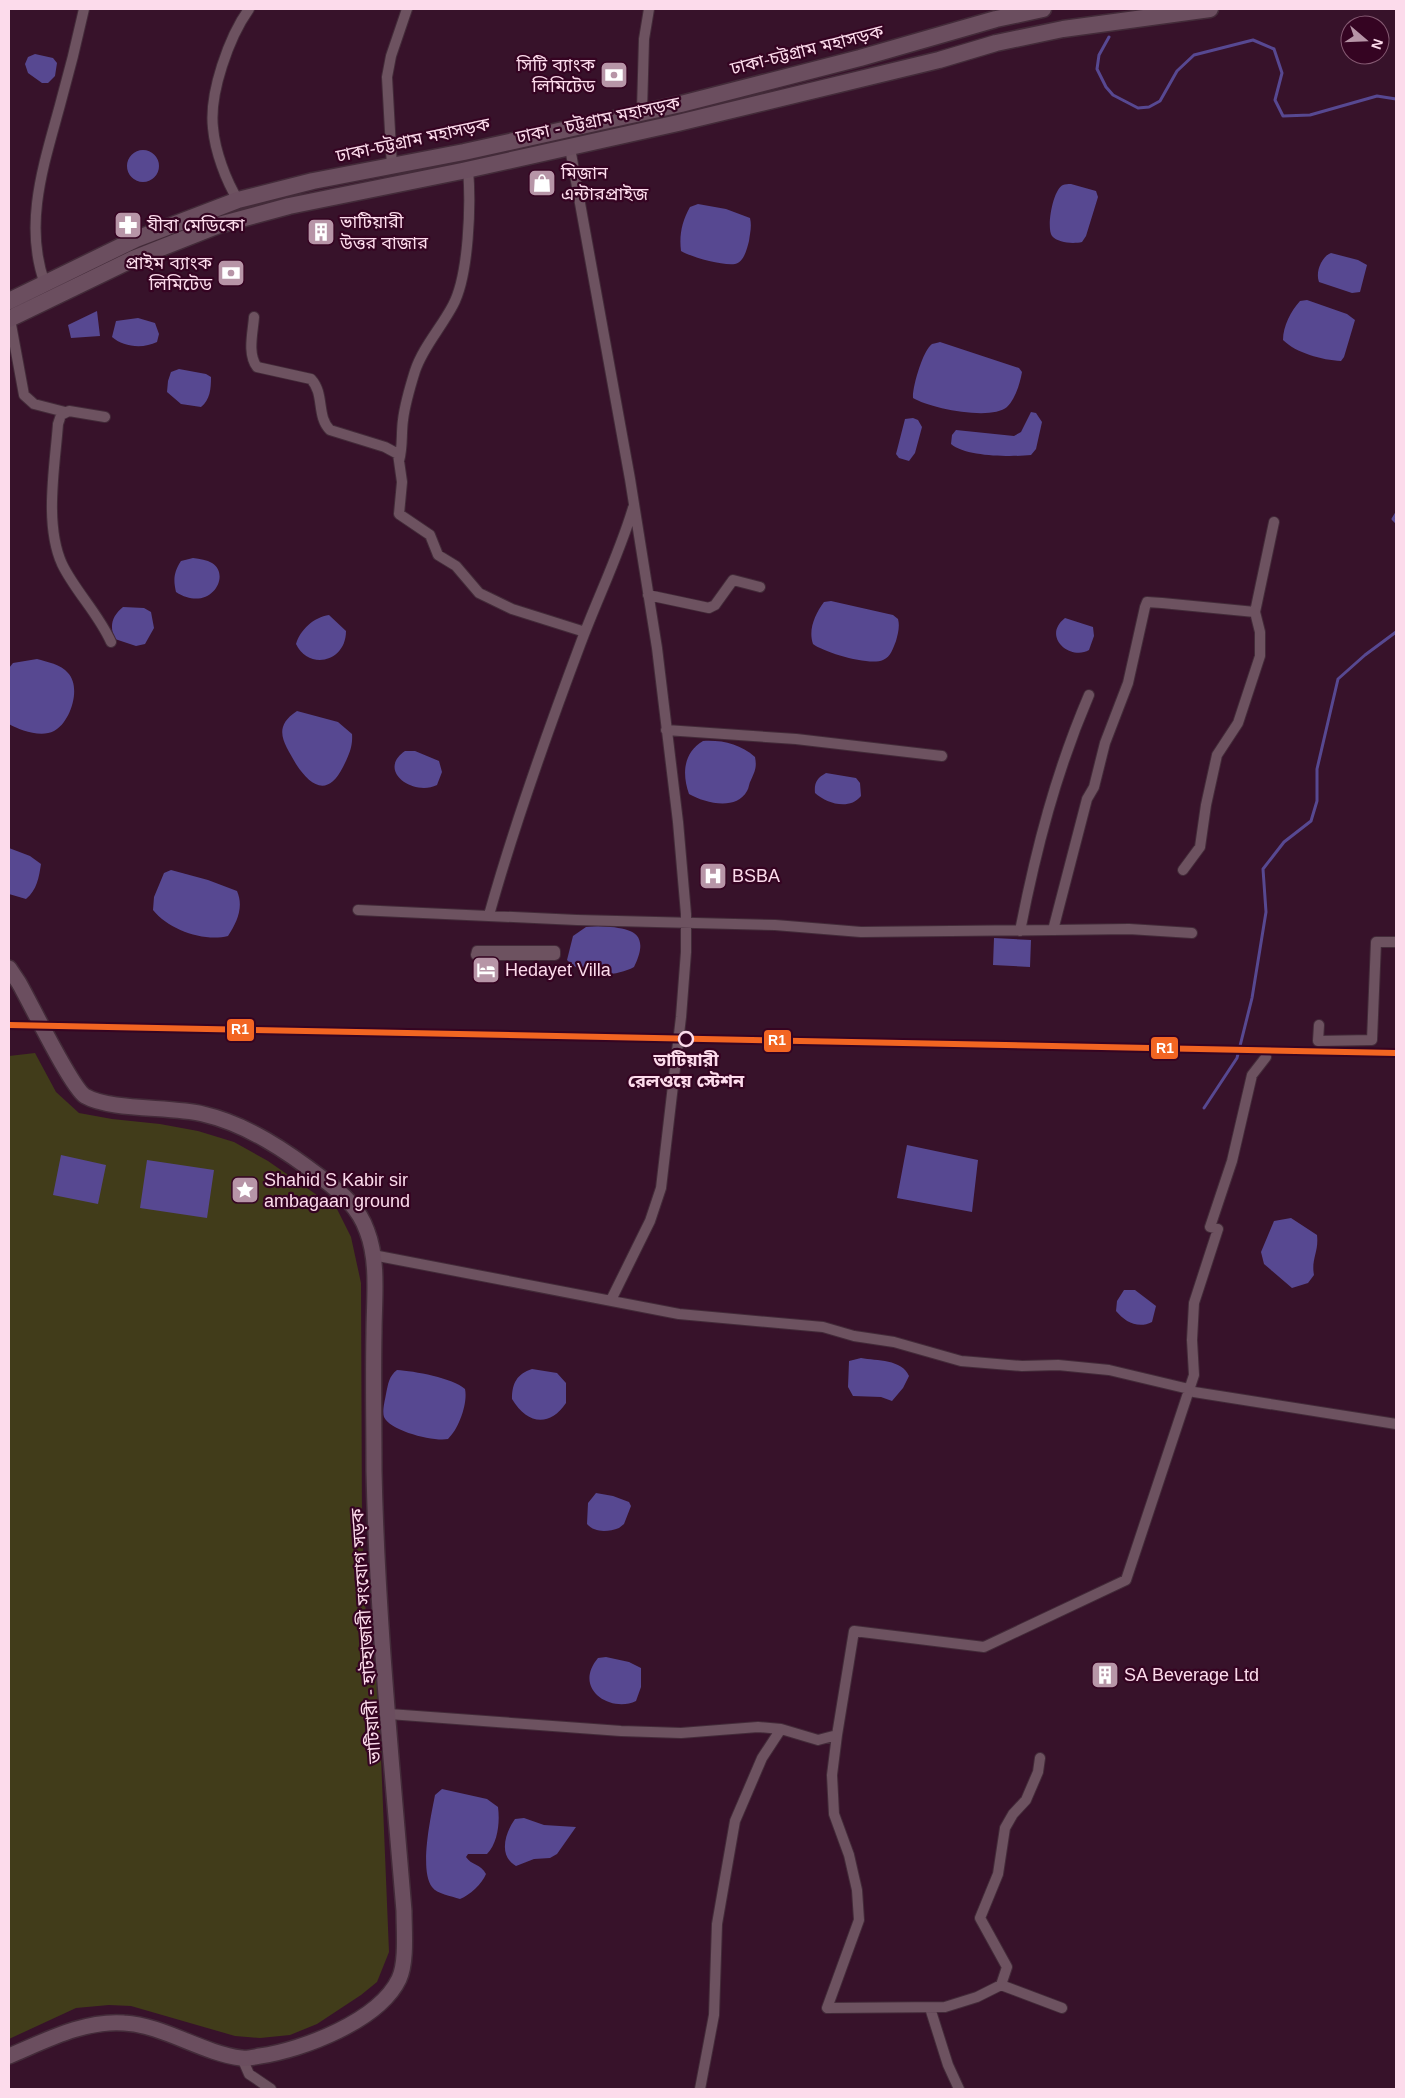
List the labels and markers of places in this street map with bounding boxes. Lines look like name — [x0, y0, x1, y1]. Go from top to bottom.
place label: সিটি ব্যাংক লিমিটেড — [516, 55, 595, 96]
bank icon: সিটি ব্যাংক লিমিটেড — [599, 60, 629, 90]
place label: মিজান এন্টারপ্রাইজ — [560, 163, 649, 204]
shop icon: মিজান এন্টারপ্রাইজ — [527, 168, 557, 198]
pharmacy icon: যীবা মেডিকো — [113, 210, 143, 240]
place label: ভাটিয়ারী উত্তর বাজার — [339, 212, 428, 253]
place label: যীবা মেডিকো — [146, 215, 245, 235]
building icon: ভাটিয়ারী উত্তর বাজার — [306, 217, 336, 247]
place label: প্রাইম ব্যাংক লিমিটেড — [125, 253, 212, 294]
bank icon: প্রাইম ব্যাংক লিমিটেড — [216, 258, 246, 288]
hospital icon: BSBA — [698, 861, 728, 891]
place label: BSBA — [732, 866, 780, 886]
hotel icon: Hedayet Villa — [471, 955, 501, 985]
place label: Hedayet Villa — [505, 960, 612, 980]
marker: ভাটিয়ারী রেলওয়ে স্টেশন — [678, 1031, 694, 1047]
place label: ভাটিয়ারী রেলওয়ে স্টেশন — [628, 1050, 745, 1091]
place label: Shahid S Kabir sir ambagaan ground — [264, 1170, 410, 1211]
place icon: Shahid S Kabir sir ambagaan ground — [230, 1175, 260, 1205]
building icon: SA Beverage Ltd — [1090, 1660, 1120, 1690]
place label: SA Beverage Ltd — [1124, 1665, 1259, 1685]

